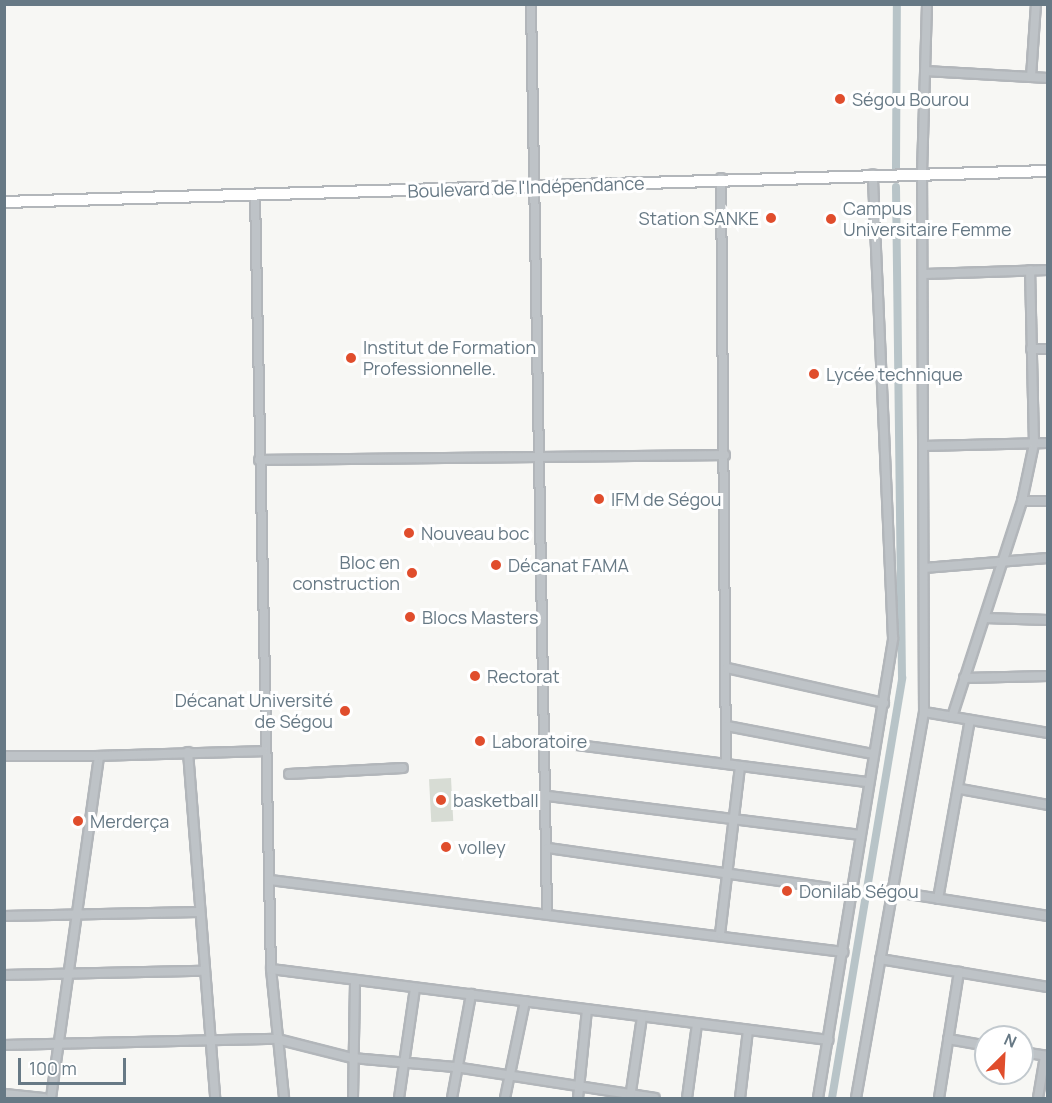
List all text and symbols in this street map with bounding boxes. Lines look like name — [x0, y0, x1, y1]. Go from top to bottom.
place label: Ségou Bourou — [852, 88, 969, 110]
marker: Ségou Bourou — [833, 92, 847, 106]
street label: Boulevard de l'Indépendance — [407, 172, 645, 202]
place label: Campus Universitaire Femme — [843, 198, 1011, 240]
place label: Station SANKE — [639, 207, 759, 229]
marker: Station SANKE — [764, 211, 778, 225]
marker: Campus Universitaire Femme — [824, 212, 838, 226]
place label: Institut de Formation Professionnelle. — [363, 337, 536, 380]
marker: Institut de Formation Professionnelle. — [344, 351, 358, 365]
place label: Lycée technique — [826, 363, 963, 385]
marker: Lycée technique — [807, 367, 821, 381]
place label: IFM de Ségou — [611, 488, 721, 510]
marker: IFM de Ségou — [592, 492, 606, 506]
place label: Nouveau boc — [421, 522, 529, 544]
marker: Nouveau boc — [402, 526, 416, 540]
place label: Bloc en construction — [292, 552, 400, 594]
place label: Décanat FAMA — [508, 554, 629, 576]
marker: Décanat FAMA — [489, 558, 503, 572]
marker: Bloc en construction — [405, 566, 419, 580]
place label: Blocs Masters — [422, 606, 538, 628]
marker: Blocs Masters — [403, 610, 417, 624]
place label: Rectorat — [487, 665, 560, 687]
marker: Rectorat — [468, 669, 482, 683]
place label: Décanat Université de Ségou — [175, 690, 333, 732]
marker: Décanat Université de Ségou — [338, 704, 352, 718]
place label: Laboratoire — [492, 730, 587, 752]
marker: Laboratoire — [473, 734, 487, 748]
place label: basketball — [453, 789, 539, 811]
marker: basketball — [434, 793, 448, 807]
place label: Merderça — [90, 810, 169, 832]
marker: Merderça — [71, 814, 85, 828]
place label: volley — [458, 836, 506, 858]
marker: volley — [439, 840, 453, 854]
place label: Donilab Ségou — [799, 880, 919, 902]
marker: Donilab Ségou — [780, 884, 794, 898]
north arrow — [974, 1025, 1034, 1085]
text: N — [1001, 1028, 1020, 1053]
scale bar — [21, 1046, 129, 1084]
text: 100 m — [29, 1056, 77, 1080]

